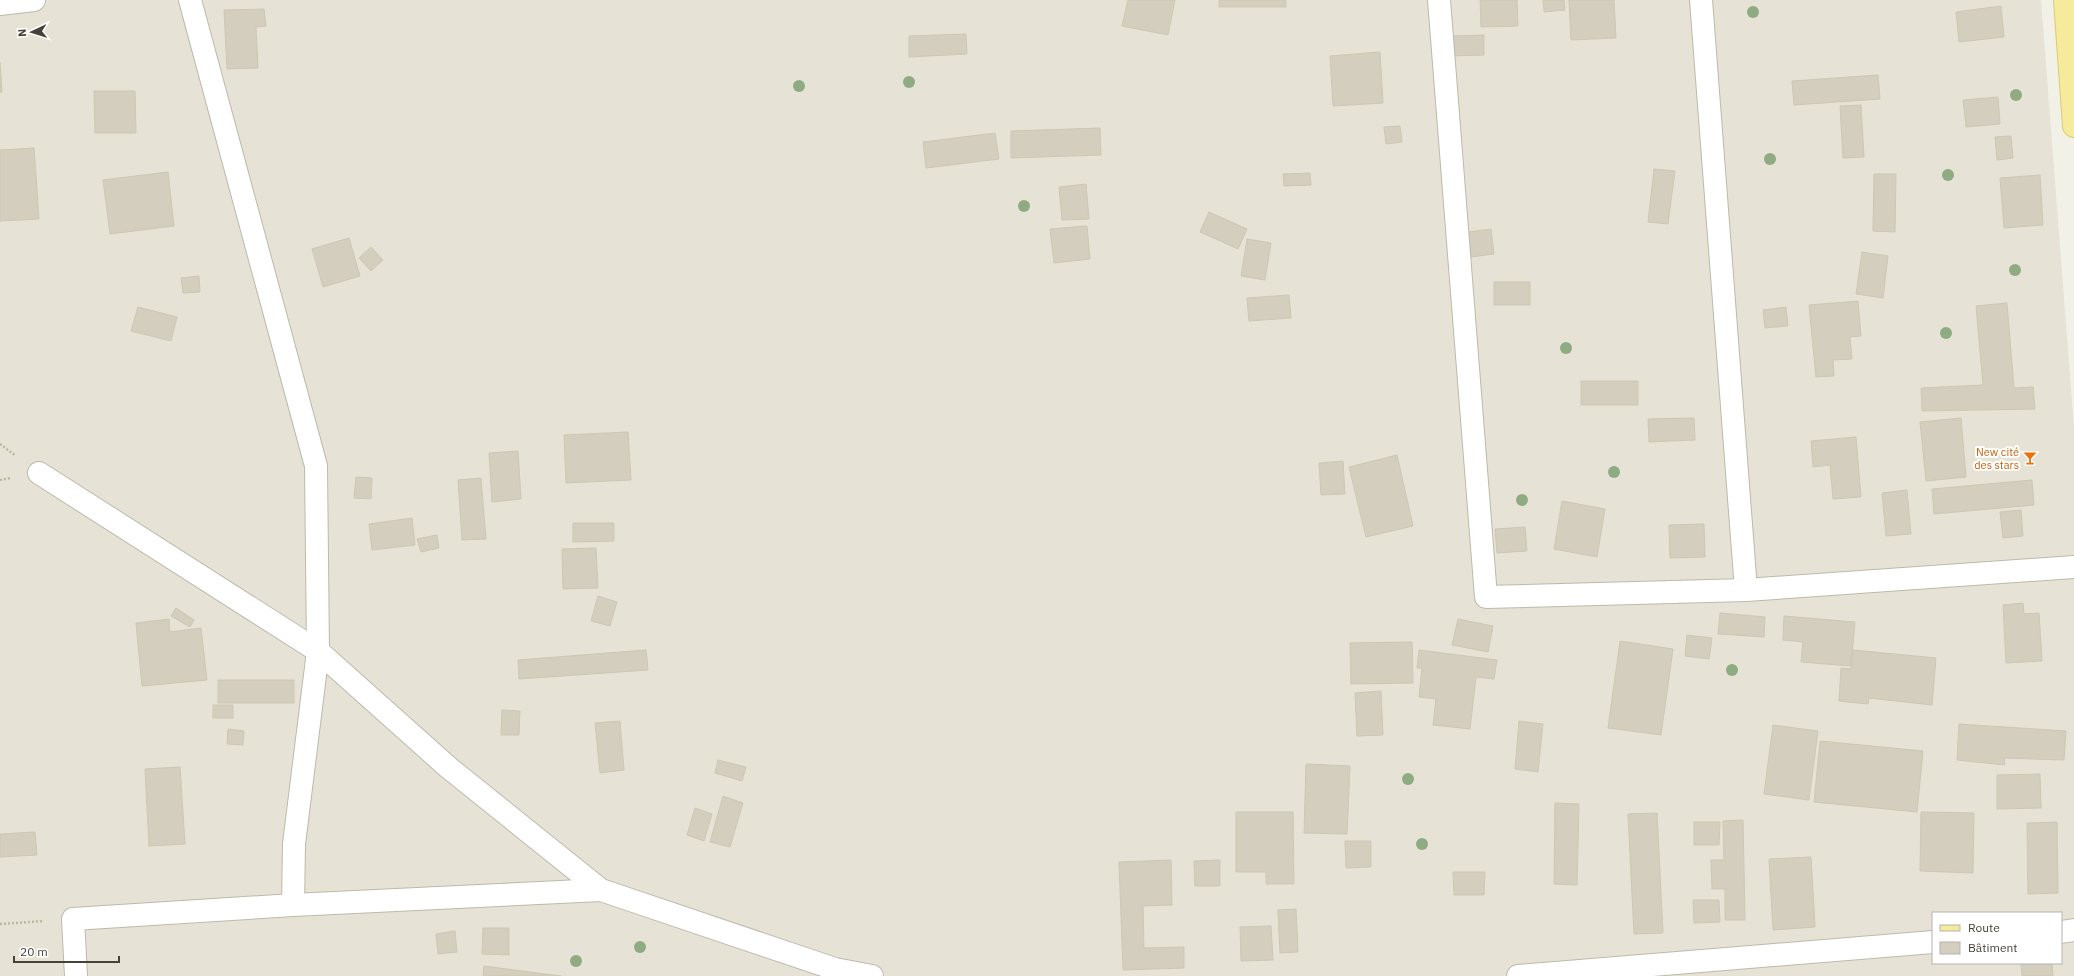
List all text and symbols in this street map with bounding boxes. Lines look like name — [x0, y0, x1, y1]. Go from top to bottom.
north arrow — [12, 12, 52, 52]
text: N — [15, 28, 29, 37]
place label: New cité des stars — [1974, 445, 2019, 472]
bar icon: New cité des stars — [2022, 450, 2038, 466]
legend — [1932, 912, 2062, 964]
text: Route — [1968, 920, 2000, 935]
scale bar — [14, 938, 119, 964]
text: Bâtiment — [1968, 940, 2018, 955]
text: 20 m — [20, 944, 48, 959]

